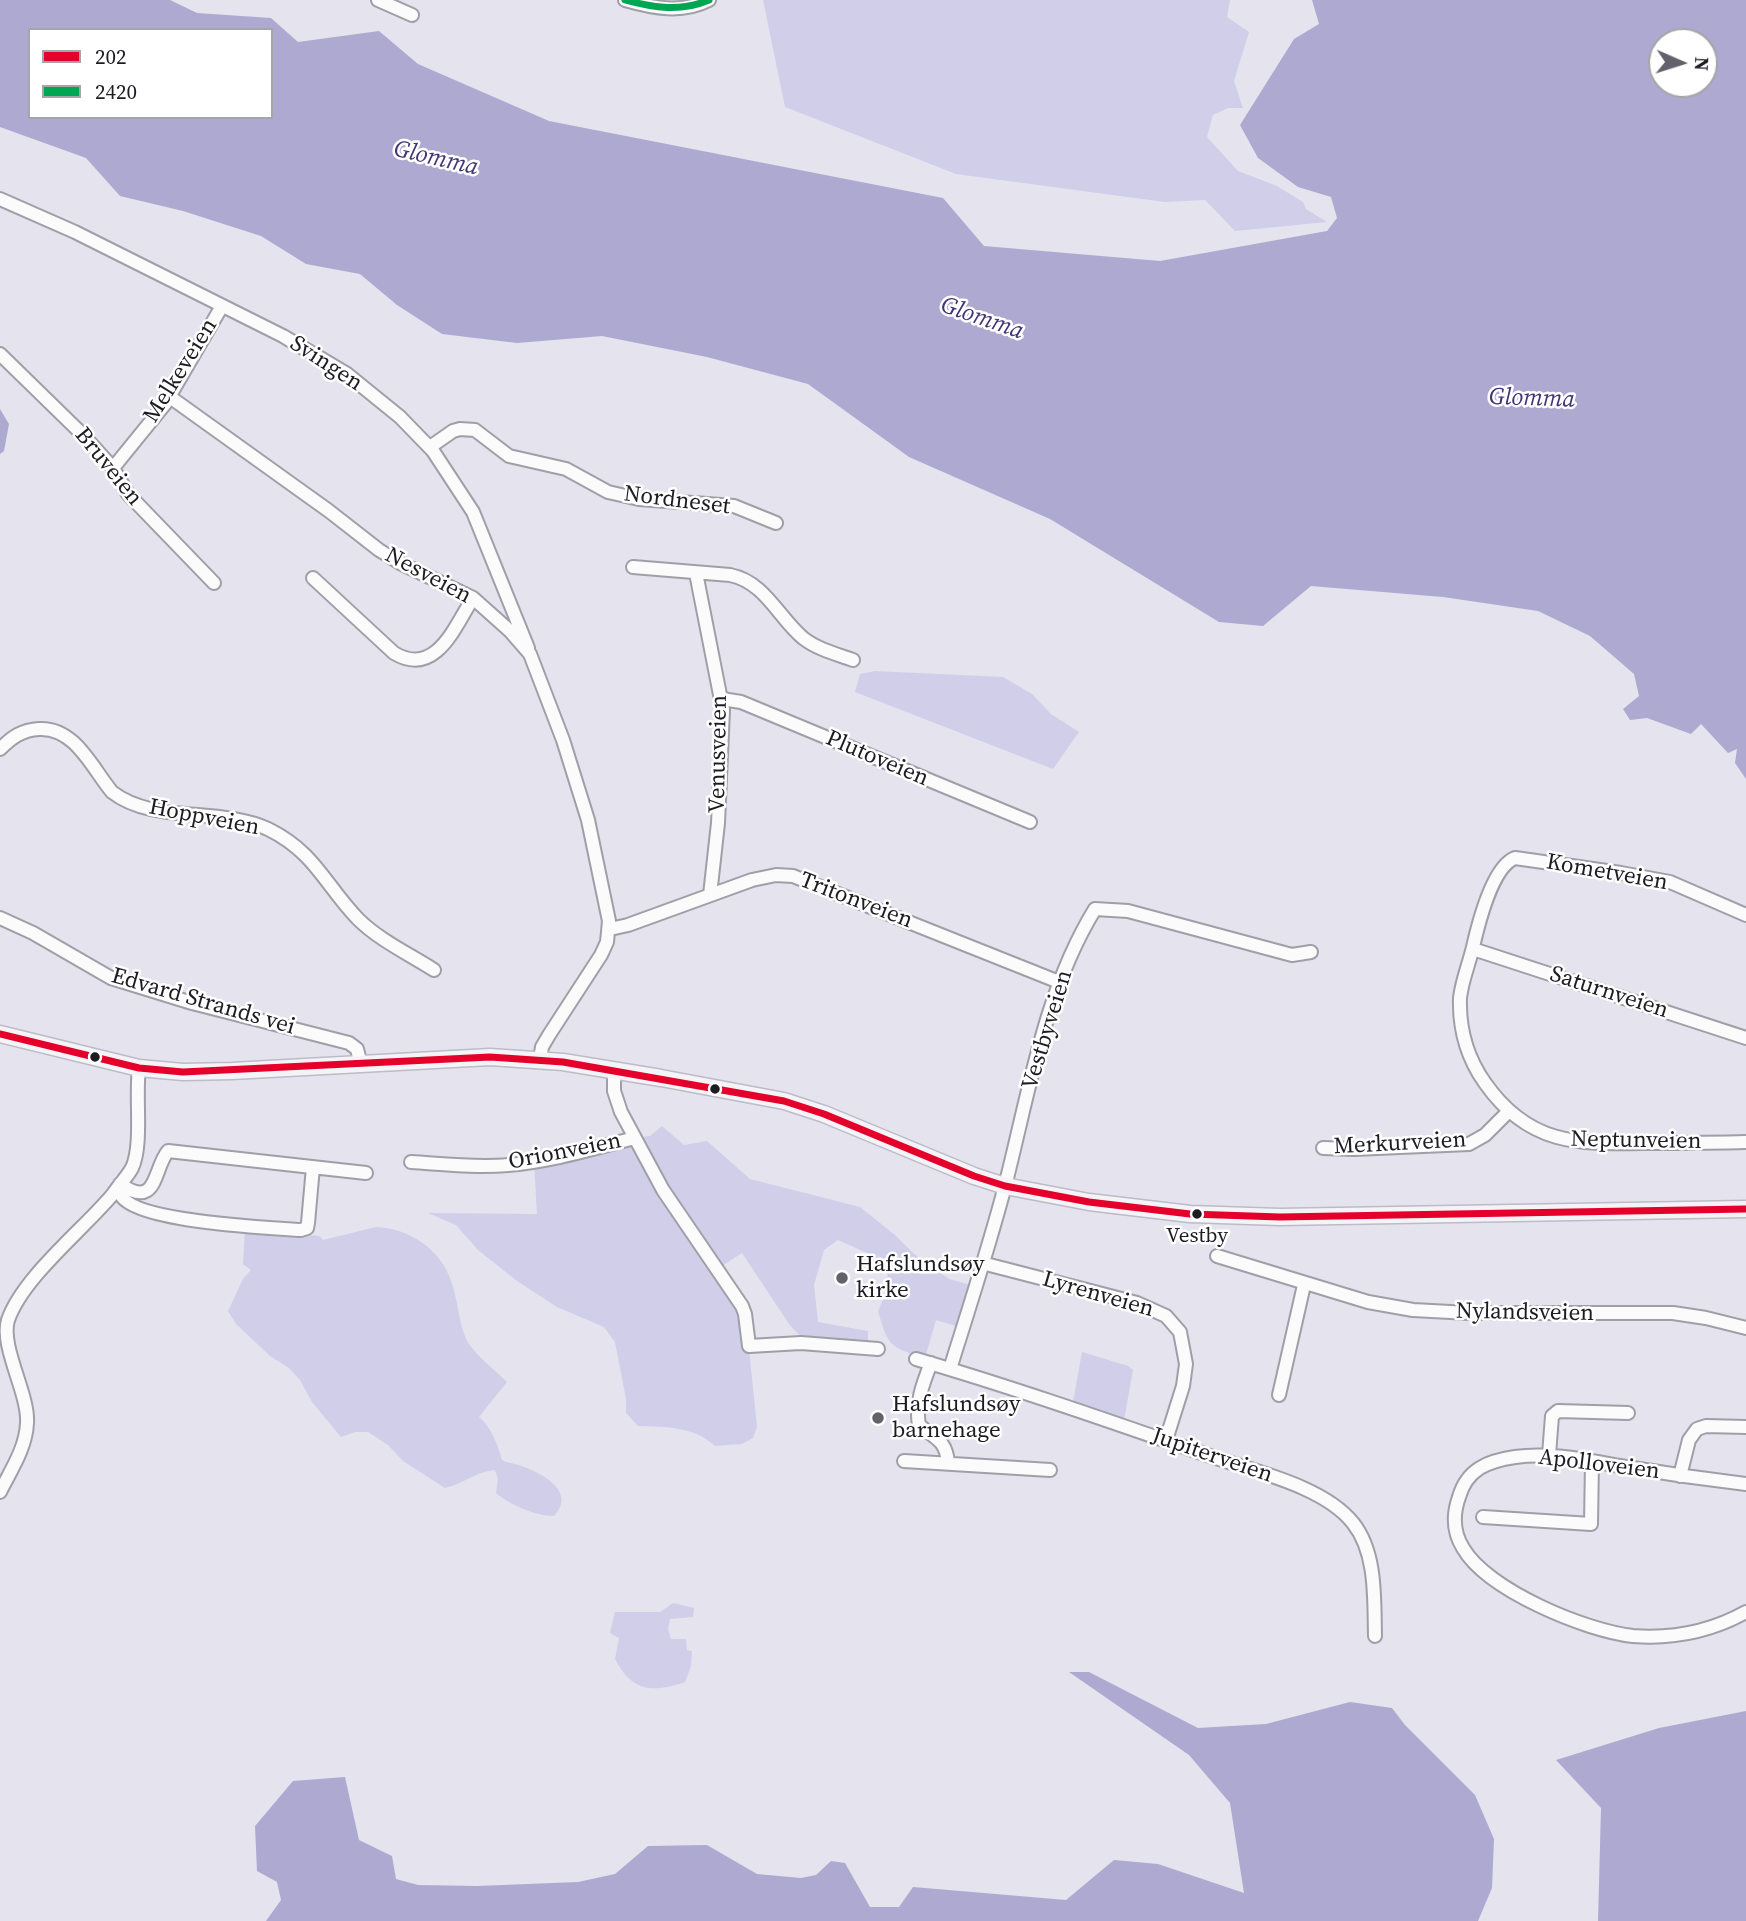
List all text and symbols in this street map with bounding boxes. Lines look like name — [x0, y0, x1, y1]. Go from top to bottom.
legend — [28, 28, 273, 119]
north arrow — [1648, 28, 1718, 98]
text: 202 — [95, 42, 127, 71]
text: N — [1689, 56, 1715, 72]
text: 2420 — [95, 77, 137, 106]
water label: Glomma — [391, 135, 481, 183]
water label: Glomma — [937, 291, 1027, 347]
street label: Melkeveien — [138, 314, 224, 428]
street label: Svingen — [284, 330, 368, 398]
water label: Glomma — [1489, 383, 1575, 415]
street label: Bruveien — [68, 422, 148, 512]
street label: Nordneset — [622, 481, 732, 521]
street label: Nesveien — [380, 542, 476, 610]
street label: Venusveien — [704, 695, 734, 813]
street label: Plutoveien — [821, 725, 933, 793]
street label: Hoppveien — [146, 794, 262, 842]
street label: Kometveien — [1544, 849, 1670, 897]
street label: Tritonveien — [796, 867, 916, 935]
street label: Saturnveien — [1546, 961, 1672, 1025]
street label: Edvard Strands vei — [108, 963, 298, 1041]
street label: Vestbyveien — [1017, 967, 1079, 1093]
unlabelled marker — [88, 1050, 102, 1064]
unlabelled marker — [708, 1082, 722, 1096]
street label: Neptunveien — [1570, 1126, 1702, 1156]
street label: Merkurveien — [1333, 1127, 1467, 1161]
street label: Orionveien — [506, 1128, 624, 1176]
marker: Vestby — [1190, 1207, 1204, 1221]
place label: Vestby — [1166, 1224, 1228, 1250]
place label: Hafslundsøy kirke — [856, 1251, 984, 1305]
street label: Lyrenveien — [1039, 1266, 1157, 1324]
marker: Hafslundsøy kirke — [834, 1270, 850, 1286]
street label: Nylandsveien — [1456, 1298, 1594, 1328]
place label: Hafslundsøy barnehage — [892, 1391, 1020, 1445]
marker: Hafslundsøy barnehage — [870, 1410, 886, 1426]
street label: Jupiterveien — [1148, 1422, 1276, 1490]
street label: Apolloveien — [1537, 1444, 1661, 1486]

